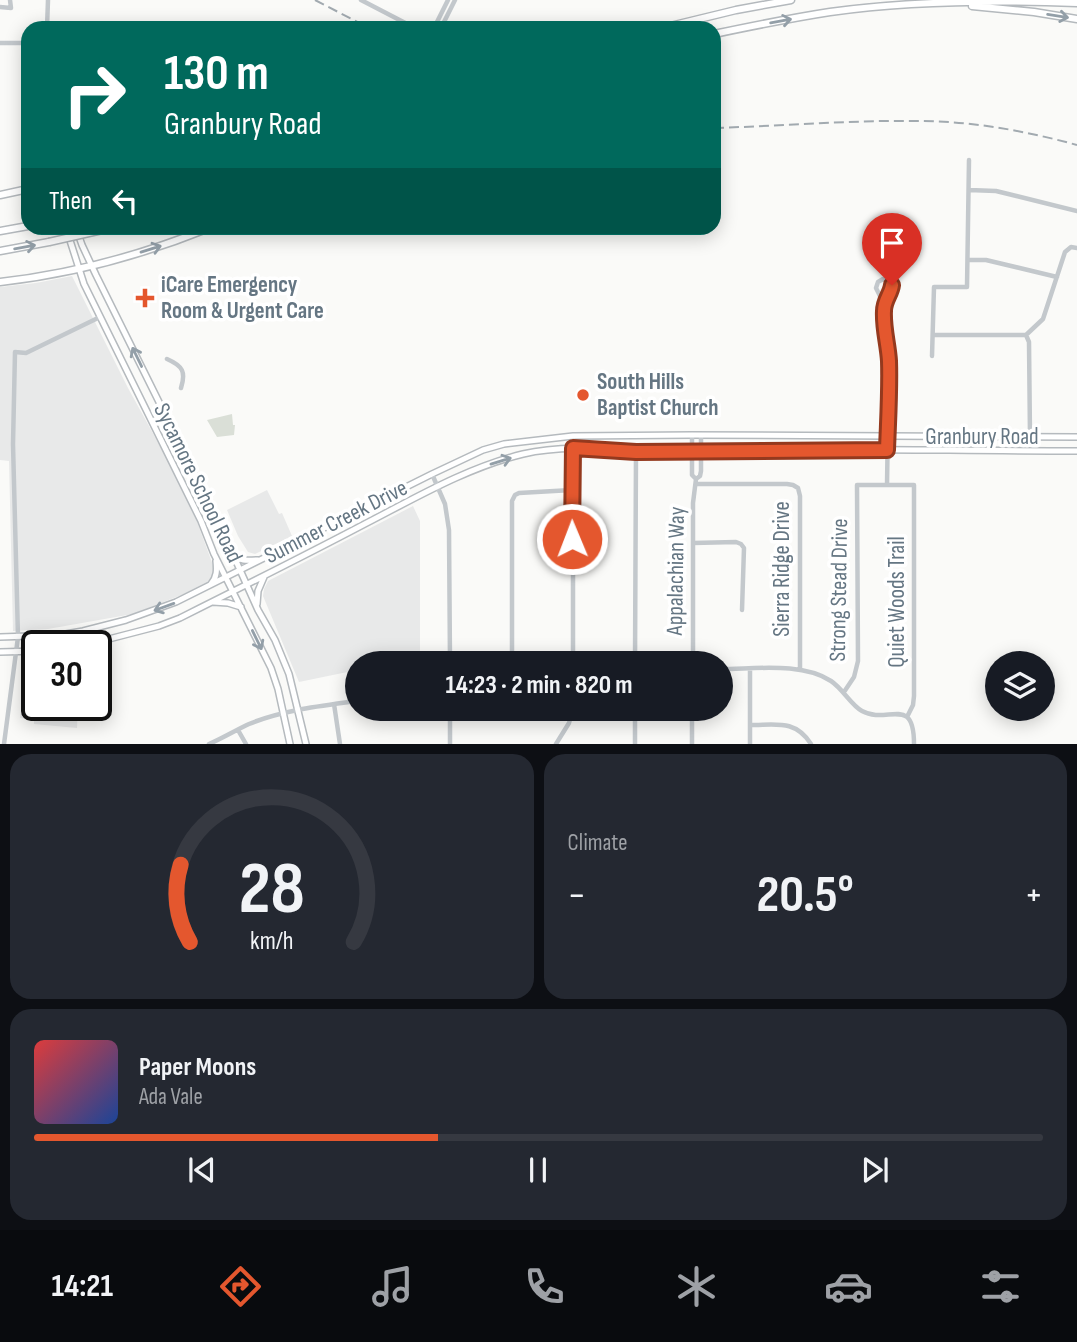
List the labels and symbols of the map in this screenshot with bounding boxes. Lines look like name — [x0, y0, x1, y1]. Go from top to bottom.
one-way arrow — [1046, 10, 1069, 23]
one-way arrow — [769, 14, 792, 27]
pin — [862, 213, 922, 285]
one-way arrow — [13, 240, 36, 253]
one-way arrow — [140, 241, 162, 254]
place label: iCare Emergency Room & Urgent Care — [161, 271, 324, 325]
marker: iCare Emergency Room & Urgent Care — [135, 288, 155, 308]
one-way arrow — [129, 347, 143, 368]
place label: South Hills Baptist Church — [597, 368, 719, 422]
marker: South Hills Baptist Church — [575, 387, 591, 403]
street label: Sycamore School Road — [147, 399, 249, 567]
street label: Granbury Road — [925, 423, 1039, 451]
one-way arrow — [489, 453, 511, 466]
street label: Summer Creek Drive — [260, 474, 412, 570]
street label: Sierra Ridge Drive — [768, 501, 796, 637]
position arrow — [535, 502, 609, 576]
street label: Appalachian Way — [661, 506, 691, 637]
street label: Strong Stead Drive — [824, 518, 854, 662]
street label: Quiet Woods Trail — [883, 536, 911, 668]
one-way arrow — [154, 601, 176, 614]
one-way arrow — [250, 629, 264, 650]
speed limit sign: 30 — [21, 630, 112, 721]

